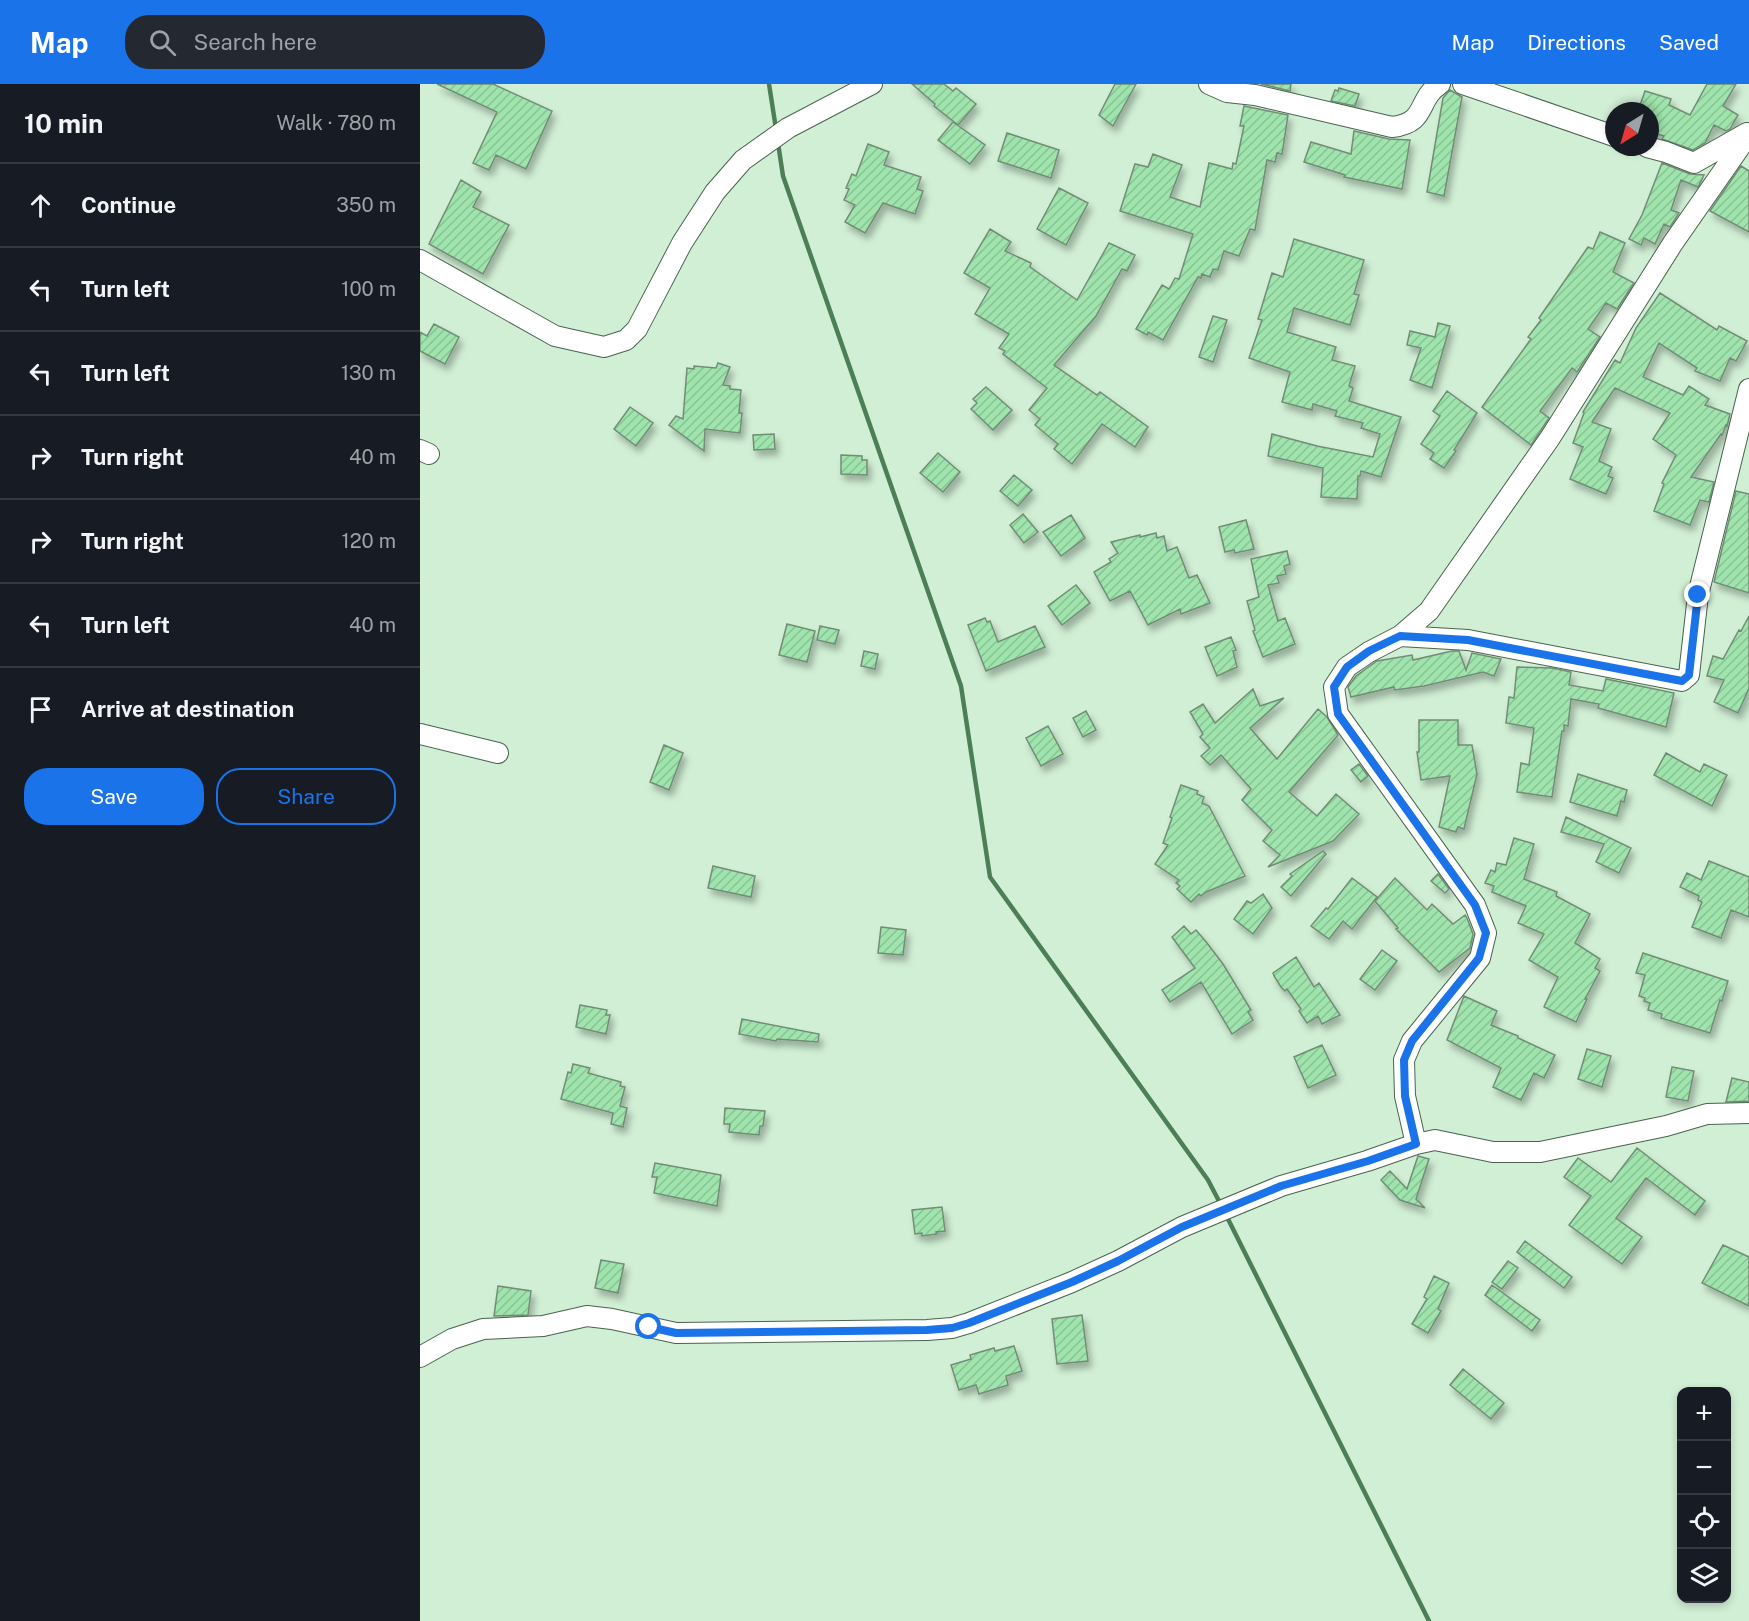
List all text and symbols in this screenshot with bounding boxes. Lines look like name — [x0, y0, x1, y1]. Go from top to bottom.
search box — [125, 15, 545, 69]
text: Map — [30, 26, 89, 59]
icon: search — [146, 26, 179, 59]
text: Search here — [194, 29, 317, 55]
text: Map — [1452, 30, 1494, 55]
text: Directions — [1527, 30, 1626, 55]
text: Saved — [1659, 30, 1719, 55]
north arrow — [1605, 102, 1659, 156]
text: 10 min — [24, 108, 103, 139]
text: Walk · 780 m — [277, 111, 396, 135]
icon: ahead — [24, 189, 57, 222]
text: Continue — [81, 192, 176, 218]
text: 350 m — [336, 193, 396, 217]
icon: left — [24, 273, 57, 306]
text: Turn left — [81, 276, 170, 302]
text: 100 m — [341, 277, 396, 301]
icon: left — [24, 357, 57, 390]
text: Turn left — [81, 360, 170, 386]
text: 130 m — [341, 361, 396, 385]
icon: right — [24, 441, 57, 474]
text: Turn right — [81, 444, 184, 470]
text: 40 m — [349, 445, 396, 469]
icon: right — [24, 525, 57, 558]
text: Turn right — [81, 528, 184, 554]
text: 120 m — [342, 529, 396, 553]
route end — [1684, 581, 1710, 607]
icon: left — [24, 609, 57, 642]
text: Turn left — [81, 612, 170, 638]
text: 40 m — [349, 613, 396, 637]
icon: arrive — [24, 693, 57, 726]
text: Arrive at destination — [81, 696, 294, 722]
button: Save — [24, 768, 204, 825]
button: Share — [216, 768, 396, 825]
route start — [635, 1313, 661, 1339]
map controls — [1677, 1387, 1731, 1603]
button: + — [1677, 1387, 1731, 1441]
button: − — [1677, 1441, 1731, 1495]
button: locate — [1677, 1495, 1731, 1549]
button: layers — [1677, 1549, 1731, 1603]

